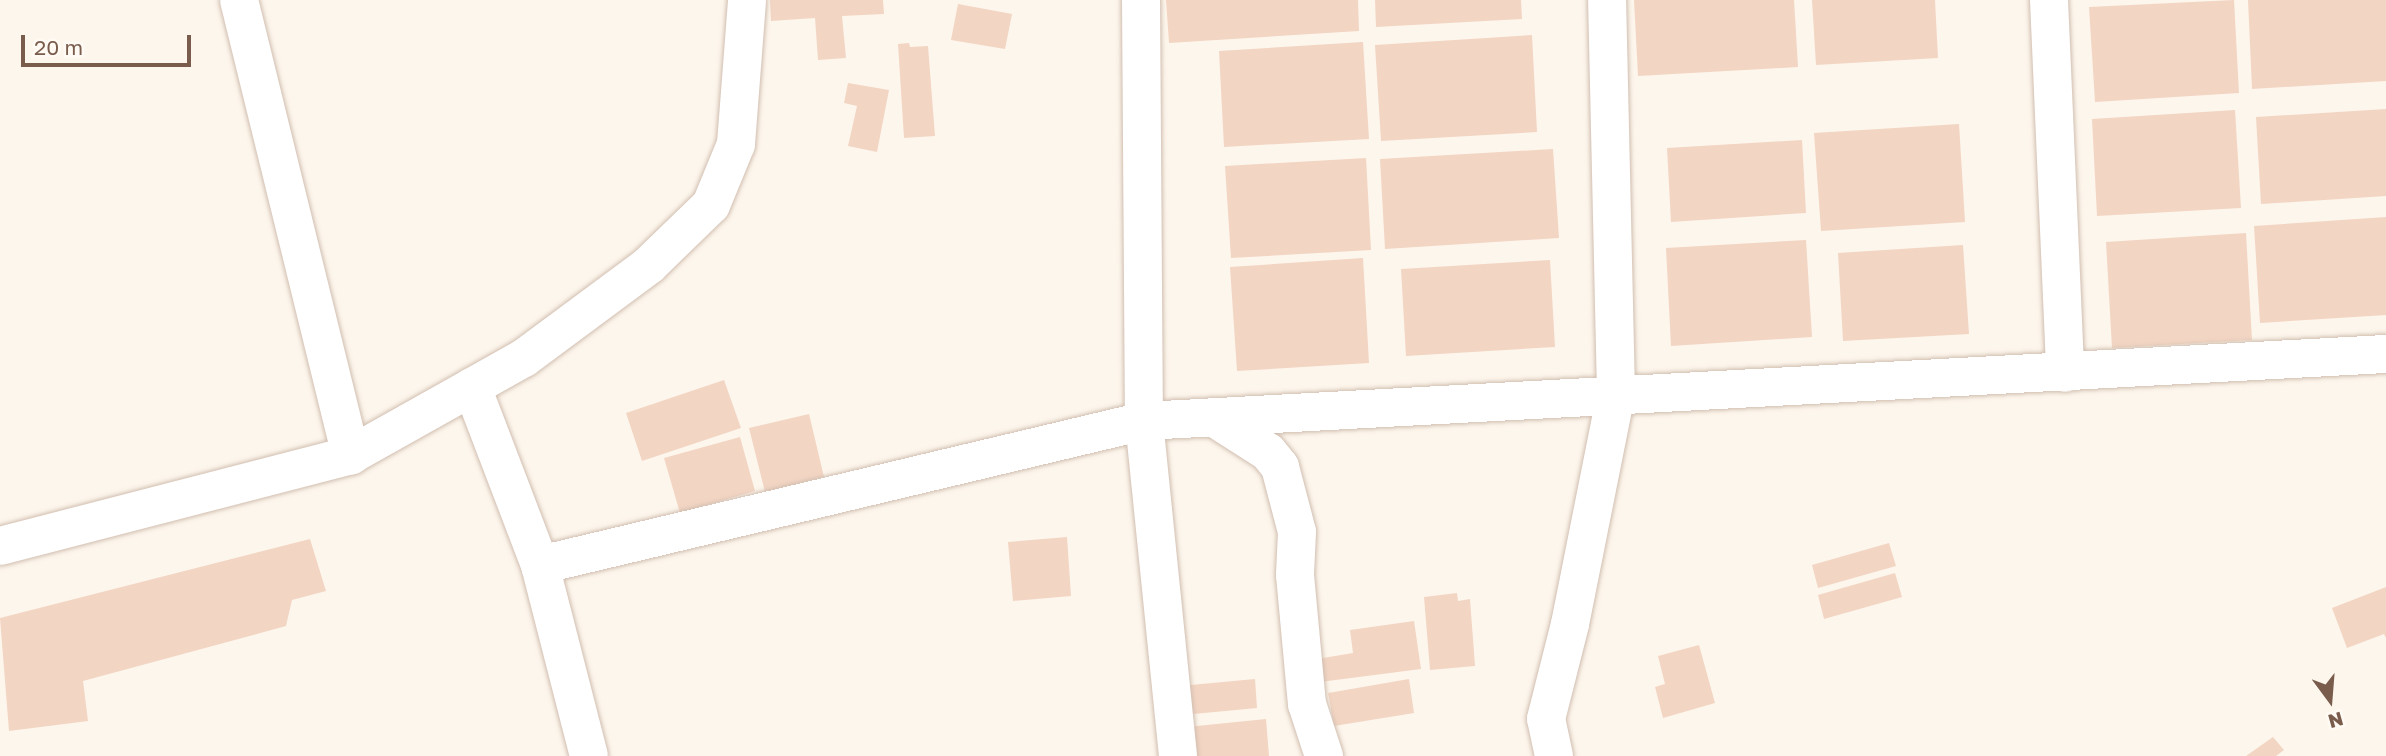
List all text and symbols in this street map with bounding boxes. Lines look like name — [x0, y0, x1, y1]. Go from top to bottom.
scale bar — [24, 21, 194, 65]
text: 20 m — [34, 34, 83, 60]
north arrow — [2295, 665, 2365, 735]
text: N — [2326, 708, 2346, 734]

